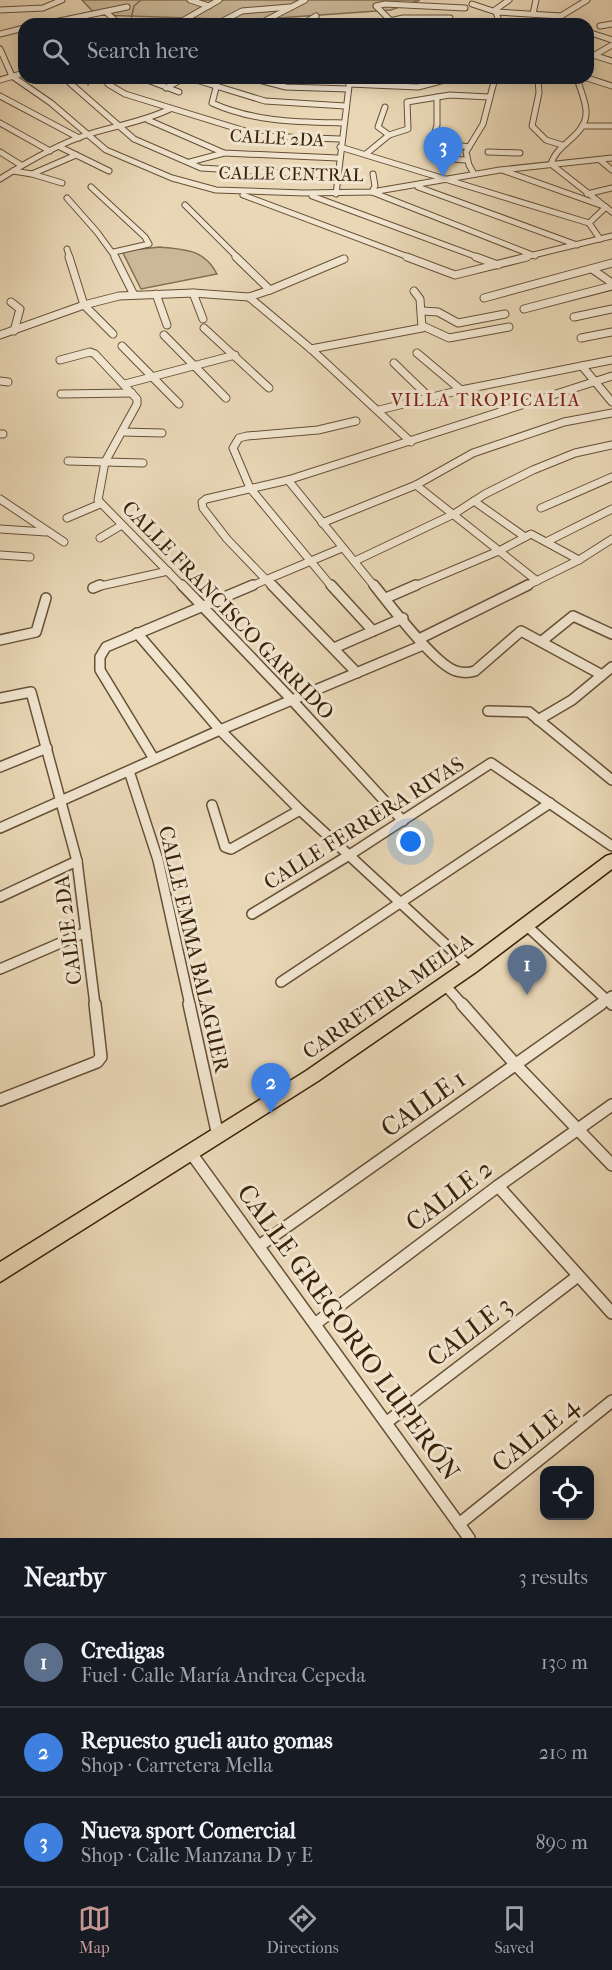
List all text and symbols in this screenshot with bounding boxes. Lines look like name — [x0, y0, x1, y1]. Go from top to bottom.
search box — [18, 18, 594, 84]
icon: search — [39, 35, 72, 68]
text: Search here — [87, 38, 199, 64]
street label: CALLE 2DA — [229, 126, 325, 151]
pin: 3 — [424, 128, 462, 177]
street label: CALLE CENTRAL — [218, 163, 364, 186]
district label: VILLA TROPICALIA — [390, 390, 581, 411]
street label: CALLE FRANCISCO GARRIDO — [117, 496, 339, 724]
street label: CALLE FERRERA RIVAS — [260, 752, 468, 894]
street label: CALLE EMMA BALAGUER — [154, 823, 234, 1075]
your location — [396, 827, 425, 856]
street label: CALLE 2DA — [49, 873, 87, 986]
street label: CARRETERA MELLA — [298, 928, 478, 1064]
pin: 1 — [508, 946, 546, 995]
street label: CALLE 1 — [375, 1063, 472, 1144]
pin: 2 — [252, 1064, 290, 1113]
street label: CALLE 2 — [400, 1153, 499, 1238]
street label: CALLE GREGORIO LUPERÓN — [231, 1177, 468, 1487]
street label: CALLE 3 — [421, 1290, 518, 1373]
street label: CALLE 4 — [486, 1390, 585, 1479]
map controls — [540, 1466, 594, 1520]
button: locate — [540, 1466, 594, 1520]
text: Nearby — [24, 1562, 106, 1593]
text: 3 results — [519, 1566, 588, 1589]
text: Credigas — [81, 1638, 164, 1664]
text: 1 — [40, 1651, 47, 1674]
text: 130 m — [541, 1651, 588, 1674]
text: Fuel · Calle María Andrea Cepeda — [81, 1664, 366, 1687]
text: Repuesto gueli auto gomas — [81, 1728, 333, 1754]
text: 2 — [38, 1741, 49, 1764]
text: 210 m — [539, 1741, 588, 1764]
text: Shop · Carretera Mella — [81, 1754, 273, 1777]
text: Nueva sport Comercial — [81, 1818, 296, 1844]
text: 3 — [39, 1831, 48, 1854]
text: 890 m — [536, 1831, 588, 1854]
text: Shop · Calle Manzana D y E — [81, 1844, 313, 1867]
tab: Map — [78, 1902, 111, 1957]
tab: Directions — [267, 1902, 339, 1957]
tab: Saved — [494, 1902, 534, 1957]

